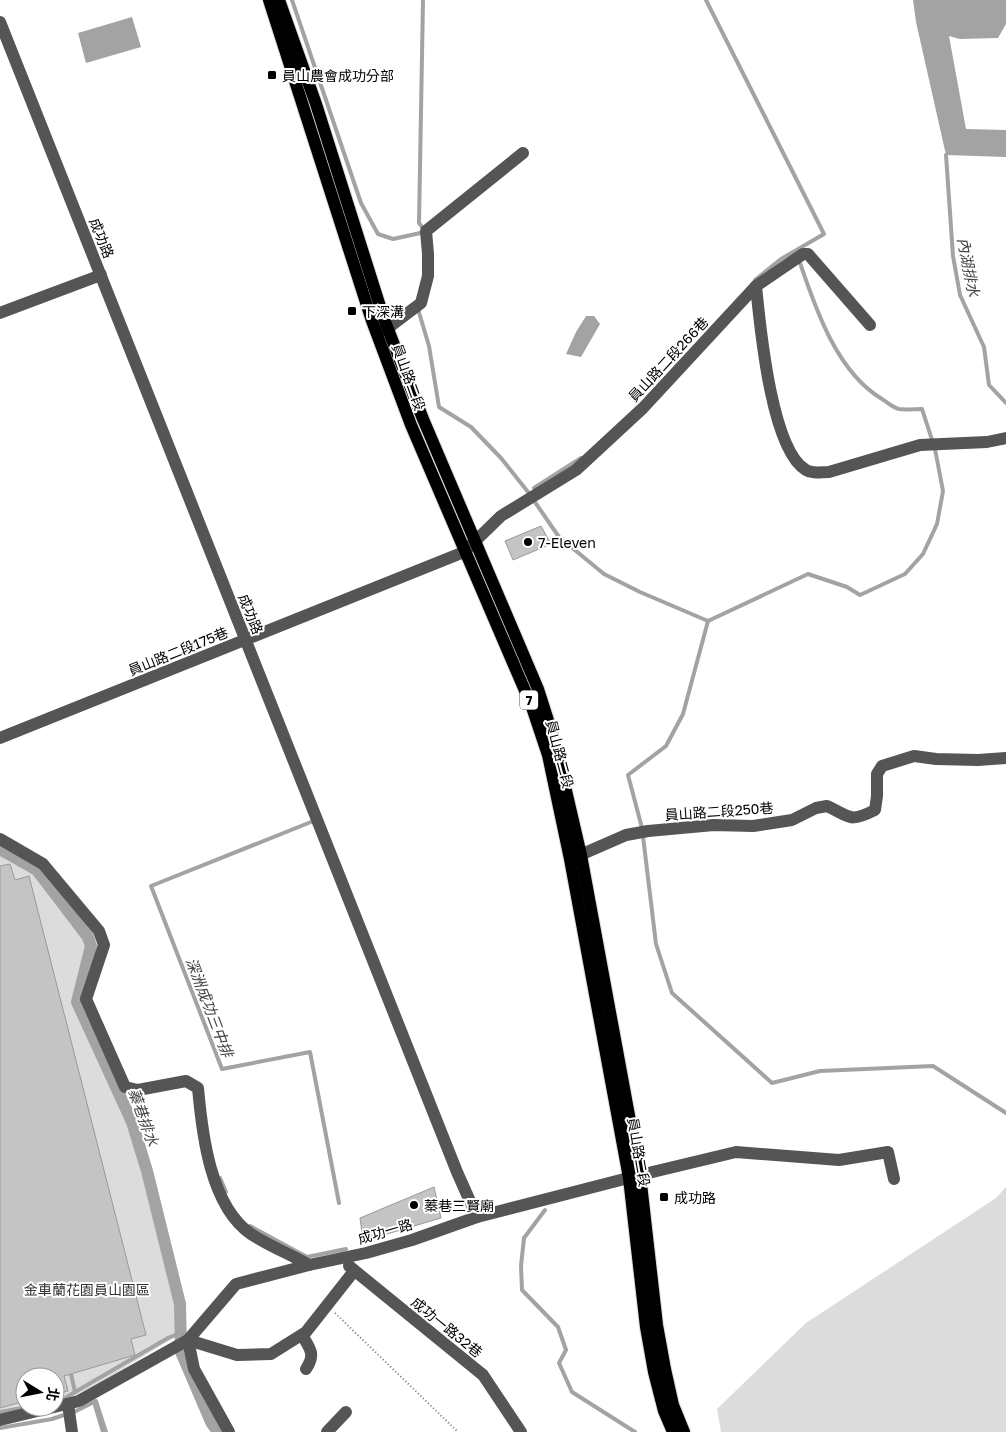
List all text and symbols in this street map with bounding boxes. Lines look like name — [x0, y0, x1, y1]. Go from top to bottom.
place label: 員山農會成功分部 — [282, 67, 394, 84]
marker: 員山農會成功分部 — [266, 69, 278, 81]
street label: 成功路 — [86, 215, 118, 261]
water label: 內湖排水 — [954, 236, 984, 299]
place label: 下深溝 — [362, 303, 404, 320]
marker: 下深溝 — [346, 305, 358, 317]
street label: 員山路二段266巷 — [625, 313, 711, 405]
street label: 員山路二段 — [389, 341, 429, 413]
place label: 7-Eleven — [538, 534, 596, 551]
marker: 7-Eleven — [522, 536, 534, 548]
street label: 成功路 — [235, 591, 267, 637]
street label: 員山路二段175巷 — [126, 623, 230, 679]
road number: 7 — [520, 690, 538, 710]
street label: 員山路二段 — [543, 718, 577, 790]
street label: 員山路二段250巷 — [664, 799, 774, 823]
water label: 深洲成功三中排 — [183, 955, 238, 1061]
water label: 蓁巷排水 — [125, 1086, 163, 1149]
street label: 員山路二段 — [625, 1116, 653, 1188]
place label: 成功路 — [674, 1189, 716, 1206]
marker: 成功路 — [658, 1191, 670, 1203]
place label: 蓁巷三賢廟 — [424, 1197, 494, 1214]
marker: 蓁巷三賢廟 — [408, 1199, 420, 1211]
street label: 成功一路 — [356, 1215, 414, 1247]
park label: 金車蘭花園員山園區 — [24, 1281, 150, 1298]
street label: 成功一路32巷 — [408, 1293, 486, 1361]
north arrow — [15, 1367, 65, 1417]
text: 北 — [44, 1386, 63, 1403]

